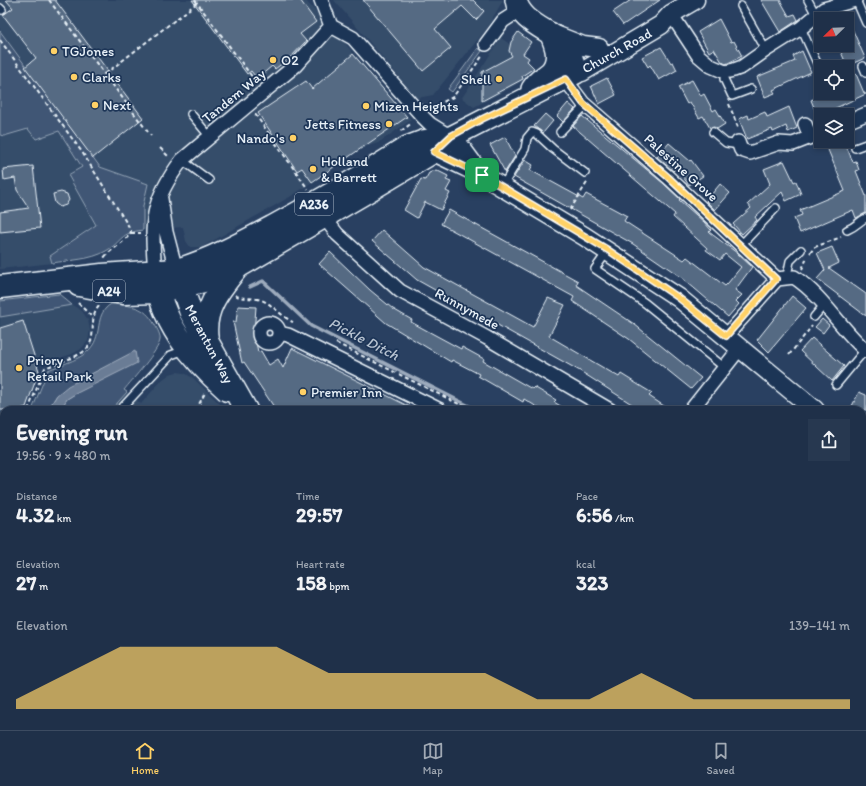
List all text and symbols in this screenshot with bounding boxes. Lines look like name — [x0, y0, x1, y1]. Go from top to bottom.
north arrow — [814, 12, 854, 52]
map controls — [814, 12, 854, 148]
street label: Church Road — [579, 25, 655, 77]
place label: TGJones — [62, 43, 114, 60]
marker: TGJones — [49, 46, 59, 56]
place label: O2 — [281, 52, 299, 69]
marker: O2 — [268, 55, 278, 65]
button: locate — [814, 60, 854, 100]
street label: Tandem Way — [199, 65, 269, 127]
place label: Clarks — [82, 69, 121, 86]
place label: Shell — [461, 71, 491, 88]
marker: Clarks — [69, 72, 79, 82]
marker: Shell — [494, 74, 504, 84]
place label: Next — [103, 97, 131, 114]
place label: Mizen Heights — [374, 98, 459, 115]
marker: Next — [90, 100, 100, 110]
marker: Mizen Heights — [361, 101, 371, 111]
button: layers — [814, 108, 854, 148]
place label: Jetts Fitness — [305, 116, 381, 133]
marker: Jetts Fitness — [384, 119, 394, 129]
place label: Nando's — [237, 130, 285, 147]
street label: Palestine Grove — [641, 130, 722, 206]
marker: Nando's — [288, 133, 298, 143]
place label: Holland & Barrett — [321, 153, 377, 186]
pin — [465, 158, 499, 192]
marker: Holland & Barrett — [308, 164, 318, 174]
icon: arrive — [471, 164, 493, 186]
road number: A236 — [295, 193, 333, 215]
road number: A24 — [93, 280, 125, 302]
street label: Runnymede — [432, 284, 502, 334]
street label: Merantun Way — [181, 302, 237, 387]
water label: Pickle Ditch — [326, 314, 402, 364]
place label: Priory Retail Park — [27, 352, 93, 385]
marker: Priory Retail Park — [14, 363, 24, 373]
place label: Premier Inn — [311, 384, 383, 401]
marker: Premier Inn — [298, 387, 308, 397]
text: Evening run — [16, 419, 128, 446]
button: share — [808, 419, 850, 461]
text: 19:56 · 9 × 480 m — [16, 448, 111, 463]
text: Distance — [16, 490, 57, 503]
text: Time — [296, 490, 319, 503]
text: Pace — [576, 490, 598, 503]
text: 4.32 — [16, 503, 54, 527]
text: 29:57 — [296, 503, 342, 527]
text: 6:56 — [576, 503, 613, 527]
text: km — [54, 512, 71, 525]
text: /km — [613, 512, 634, 525]
text: Elevation — [16, 558, 60, 571]
text: Heart rate — [296, 558, 345, 571]
text: kcal — [576, 558, 596, 571]
text: 27 — [16, 571, 36, 595]
text: 158 — [296, 571, 327, 595]
text: 323 — [576, 571, 608, 595]
text: m — [36, 580, 48, 593]
text: bpm — [327, 580, 350, 593]
text: Elevation — [16, 618, 68, 633]
text: 139–141 m — [789, 618, 850, 633]
tab: Home — [131, 740, 159, 777]
tab: Map — [422, 740, 444, 777]
tab: Saved — [707, 740, 735, 777]

